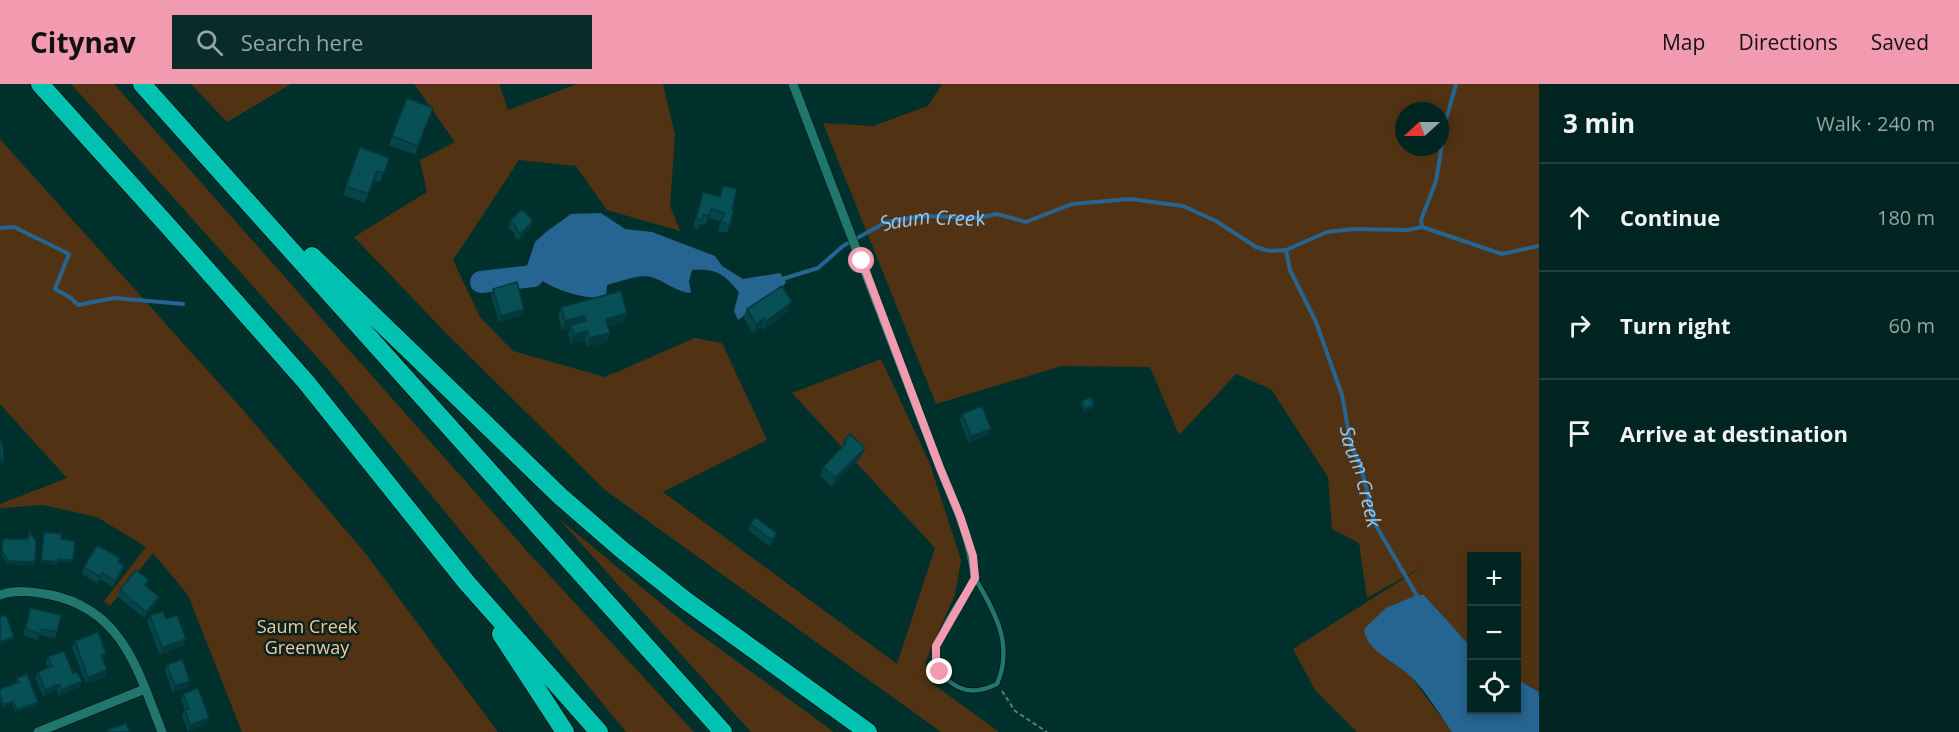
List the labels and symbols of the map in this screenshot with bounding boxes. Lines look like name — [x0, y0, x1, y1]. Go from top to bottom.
north arrow — [1395, 102, 1449, 156]
water label: Saum Creek — [874, 202, 988, 237]
route start — [848, 247, 874, 273]
water label: Saum Creek — [1334, 424, 1389, 531]
park label: Saum Creek Greenway — [257, 614, 358, 659]
route end — [926, 658, 952, 684]

